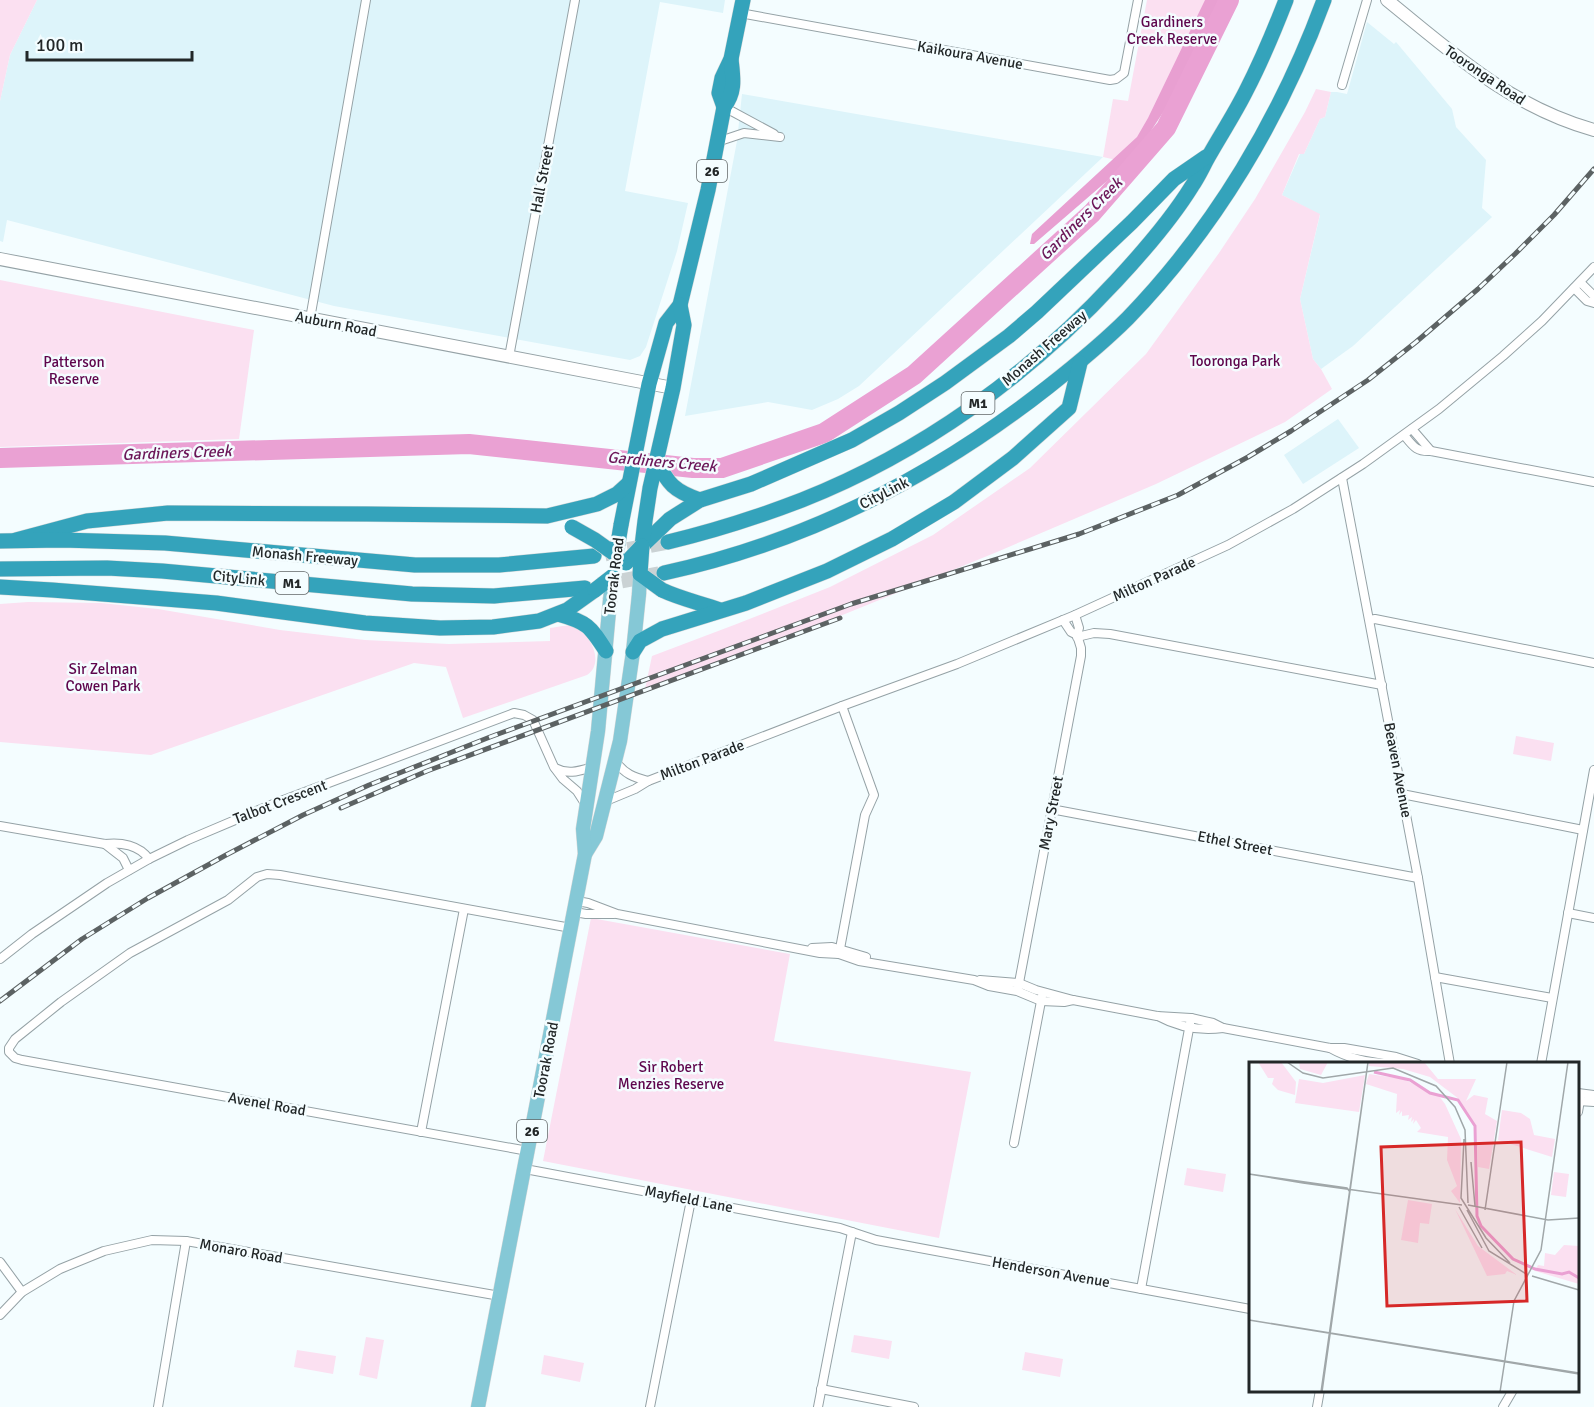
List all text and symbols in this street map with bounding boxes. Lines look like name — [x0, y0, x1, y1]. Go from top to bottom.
park label: Gardiners Creek Reserve — [1127, 13, 1217, 48]
scale bar — [27, 24, 192, 62]
text: 100 m — [36, 34, 83, 56]
street label: Kaikoura Avenue — [916, 37, 1024, 73]
street label: Tooronga Road — [1441, 41, 1529, 109]
street label: Hall Street — [527, 144, 557, 214]
road number: 26 — [697, 160, 727, 182]
water label: Gardiners Creek — [1035, 172, 1128, 265]
street label: Monash Freeway — [998, 306, 1090, 390]
street label: Auburn Road — [294, 307, 378, 341]
park label: Tooronga Park — [1190, 352, 1281, 370]
park label: Patterson Reserve — [43, 353, 105, 388]
road number: M1 — [962, 392, 994, 414]
water label: Gardiners Creek — [122, 441, 234, 465]
water label: Gardiners Creek — [607, 447, 719, 477]
street label: CityLink — [856, 473, 912, 513]
street label: Toorak Road — [600, 536, 628, 616]
street label: Monash Freeway — [251, 542, 359, 570]
street label: Milton Parade — [1110, 553, 1198, 605]
street label: CityLink — [212, 566, 267, 590]
road number: M1 — [276, 572, 308, 594]
park label: Sir Zelman Cowen Park — [65, 660, 141, 695]
street label: Beaven Avenue — [1380, 721, 1416, 819]
street label: Milton Parade — [657, 736, 747, 784]
street label: Mary Street — [1035, 774, 1067, 852]
street label: Talbot Crescent — [231, 776, 329, 828]
street label: Ethel Street — [1196, 827, 1274, 859]
street label: Toorak Road — [530, 1020, 562, 1100]
park label: Sir Robert Menzies Reserve — [618, 1058, 724, 1093]
inset map — [1249, 1062, 1579, 1392]
street label: Avenel Road — [227, 1088, 307, 1120]
road number: 26 — [517, 1120, 547, 1142]
street label: Mayfield Lane — [643, 1182, 735, 1216]
street label: Monaro Road — [198, 1235, 284, 1267]
street label: Henderson Avenue — [991, 1253, 1111, 1291]

